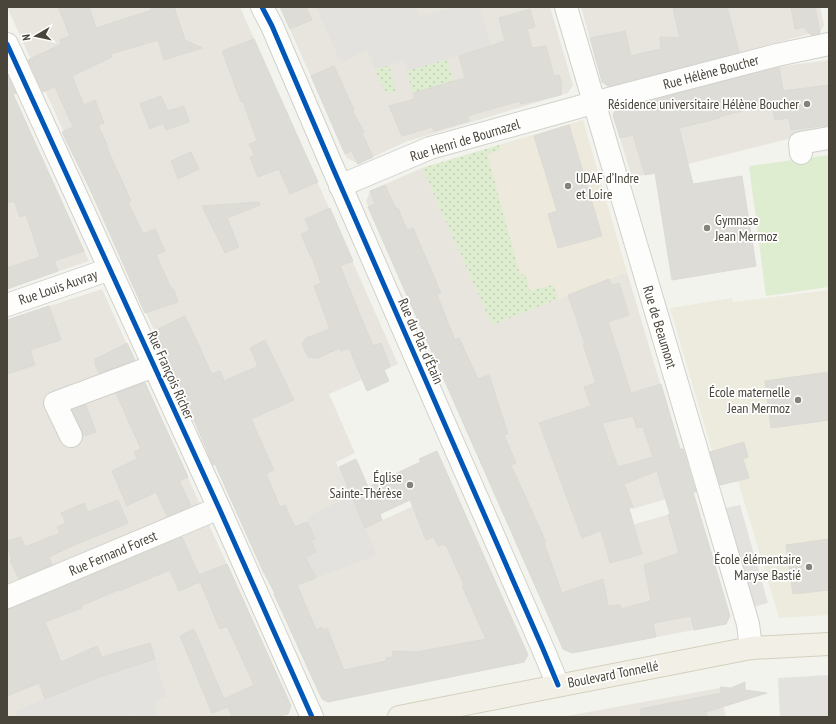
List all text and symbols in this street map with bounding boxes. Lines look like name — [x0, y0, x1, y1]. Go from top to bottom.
north arrow — [16, 16, 56, 56]
text: N — [19, 33, 34, 42]
street label: Rue Hélène Boucher — [661, 51, 761, 93]
place label: Résidence universitaire Hélène Boucher — [608, 95, 799, 113]
marker: Résidence universitaire Hélène Boucher — [802, 99, 812, 109]
street label: Rue Henri de Bournazel — [408, 115, 523, 165]
place label: UDAF d’Indre et Loire — [576, 169, 639, 203]
marker: UDAF d’Indre et Loire — [563, 181, 573, 191]
place label: Gymnase Jean Mermoz — [714, 211, 777, 245]
marker: Gymnase Jean Mermoz — [702, 223, 712, 233]
street label: Rue Louis Auvray — [16, 265, 100, 309]
street label: Rue de Beaumont — [639, 283, 681, 371]
street label: Rue du Plat d'Étain — [394, 295, 448, 387]
street label: Rue François Richer — [143, 328, 199, 422]
place label: École maternelle Jean Mermoz — [709, 383, 790, 417]
marker: École maternelle Jean Mermoz — [793, 395, 803, 405]
place label: Église Sainte-Thérèse — [330, 468, 402, 502]
marker: Église Sainte-Thérèse — [405, 480, 415, 490]
street label: Rue Fernand Forest — [66, 526, 160, 580]
place label: École élémentaire Maryse Bastié — [714, 550, 801, 584]
marker: École élémentaire Maryse Bastié — [804, 562, 814, 572]
street label: Boulevard Tonnellé — [566, 656, 660, 692]

